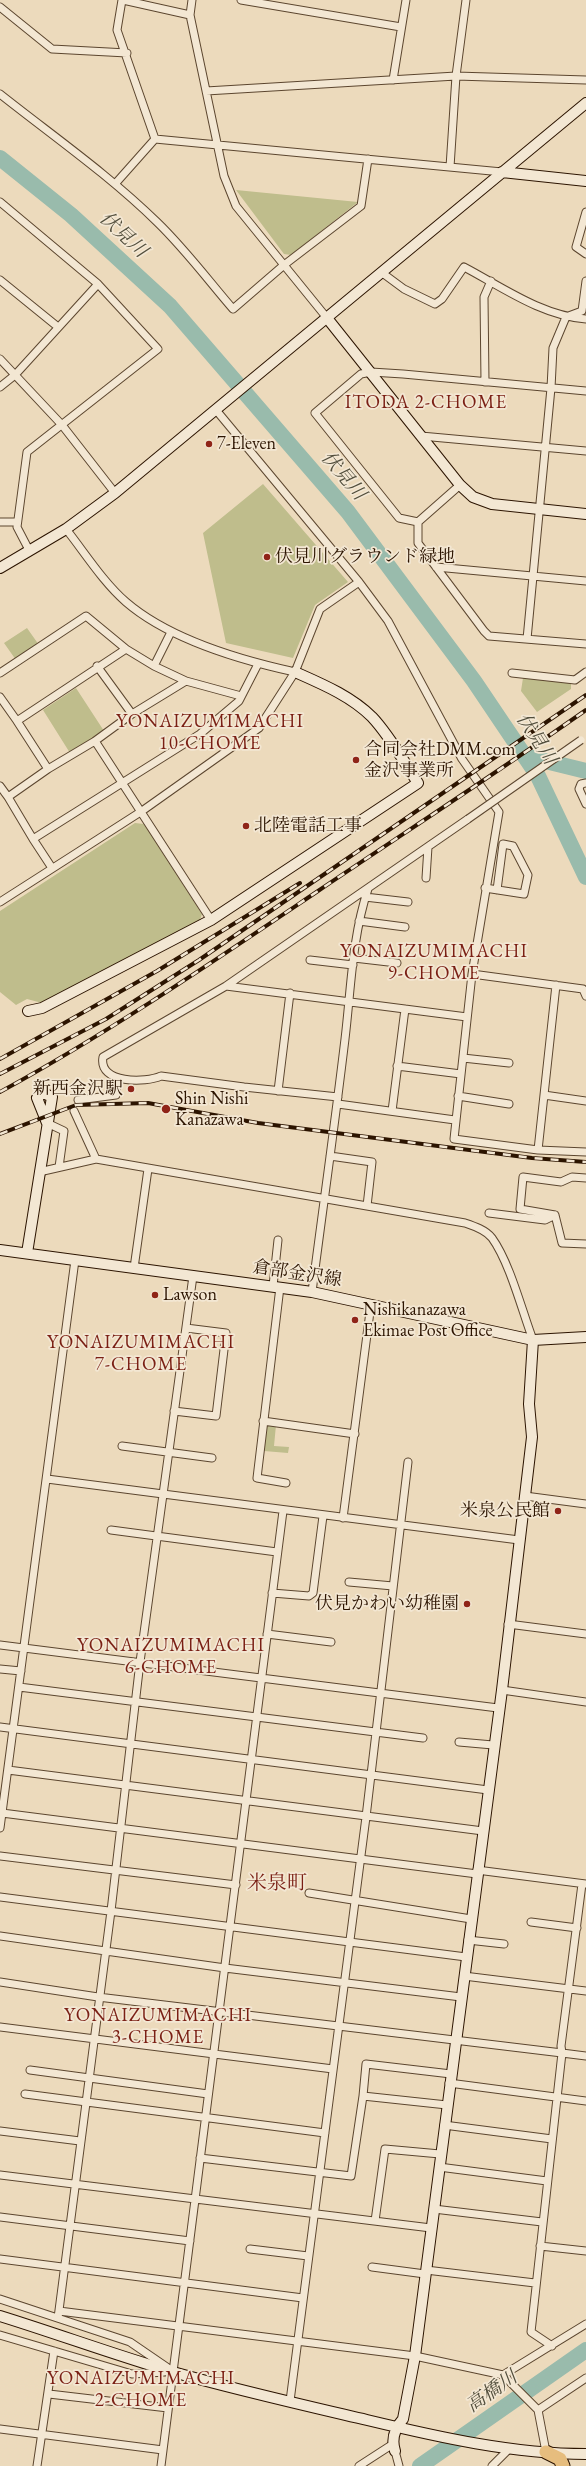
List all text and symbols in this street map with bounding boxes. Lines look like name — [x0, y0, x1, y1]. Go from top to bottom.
water label: 伏見川 — [94, 207, 152, 263]
district label: ITODA 2-CHOME — [345, 392, 507, 414]
place label: 7-Eleven — [217, 433, 276, 455]
marker: 7-Eleven — [204, 439, 214, 449]
water label: 伏見川 — [316, 447, 370, 505]
place label: 伏見川グラウンド緑地 — [275, 546, 455, 568]
marker: 伏見川グラウンド緑地 — [262, 552, 272, 562]
water label: 伏見川 — [511, 709, 561, 769]
district label: YONAIZUMIMACHI 10-CHOME — [116, 711, 304, 755]
place label: 合同会社DMM.com 金沢事業所 — [364, 739, 516, 782]
marker: 合同会社DMM.com 金沢事業所 — [351, 755, 361, 765]
place label: 北陸電話工事 — [254, 815, 362, 837]
marker: 北陸電話工事 — [241, 821, 251, 831]
district label: YONAIZUMIMACHI 9-CHOME — [340, 941, 528, 985]
place label: 新西金沢駅 — [33, 1078, 123, 1100]
marker: 新西金沢駅 — [126, 1084, 136, 1094]
place label: Shin Nishi Kanazawa — [175, 1088, 248, 1130]
marker: Shin Nishi Kanazawa — [160, 1103, 172, 1115]
street label: 倉部金沢線 — [251, 1256, 343, 1292]
place label: Lawson — [163, 1284, 217, 1306]
marker: Lawson — [150, 1290, 160, 1300]
place label: Nishikanazawa Ekimae Post Office — [363, 1299, 493, 1342]
marker: Nishikanazawa Ekimae Post Office — [350, 1315, 360, 1325]
district label: YONAIZUMIMACHI 7-CHOME — [47, 1332, 235, 1376]
place label: 米泉公民館 — [460, 1500, 550, 1522]
marker: 米泉公民館 — [553, 1506, 563, 1516]
place label: 伏見かわい幼稚園 — [315, 1593, 459, 1615]
marker: 伏見かわい幼稚園 — [462, 1599, 472, 1609]
district label: YONAIZUMIMACHI 6-CHOME — [77, 1635, 265, 1679]
district label: 米泉町 — [247, 1872, 307, 1896]
district label: YONAIZUMIMACHI 3-CHOME — [64, 2005, 252, 2049]
water label: 高橋川 — [462, 2366, 522, 2418]
district label: YONAIZUMIMACHI 2-CHOME — [47, 2368, 235, 2412]

